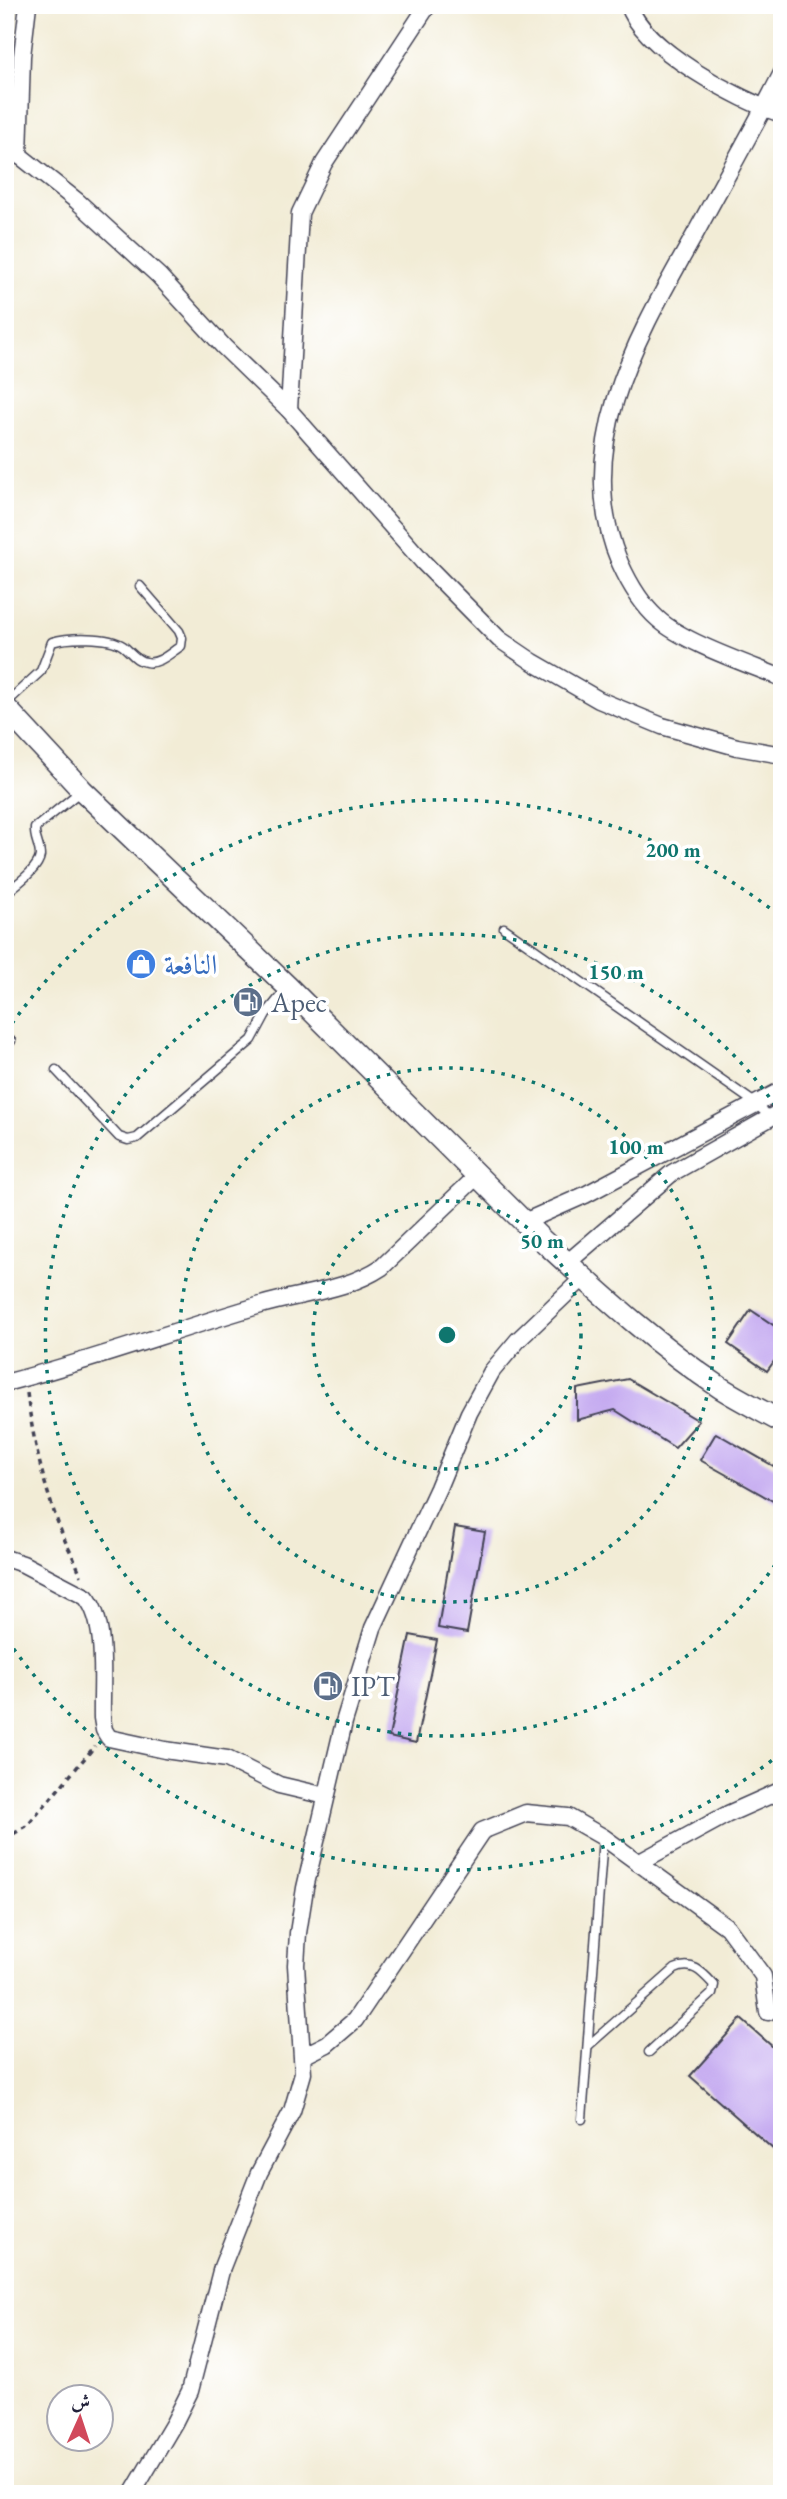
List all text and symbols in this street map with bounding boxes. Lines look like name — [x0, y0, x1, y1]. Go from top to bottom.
text: 200 m — [645, 836, 701, 863]
place label: النافعة — [164, 946, 217, 982]
shop icon: النافعة — [124, 947, 158, 981]
text: 150 m — [588, 958, 644, 985]
place label: Apec — [270, 984, 327, 1020]
fuel station icon: Apec — [231, 985, 265, 1019]
text: 100 m — [608, 1133, 664, 1160]
text: 50 m — [520, 1227, 564, 1254]
centre of rings — [435, 1323, 459, 1347]
place label: IPT — [351, 1668, 395, 1704]
fuel station icon: IPT — [311, 1669, 345, 1703]
north arrow — [46, 2384, 116, 2454]
text: ش — [71, 2389, 91, 2414]

